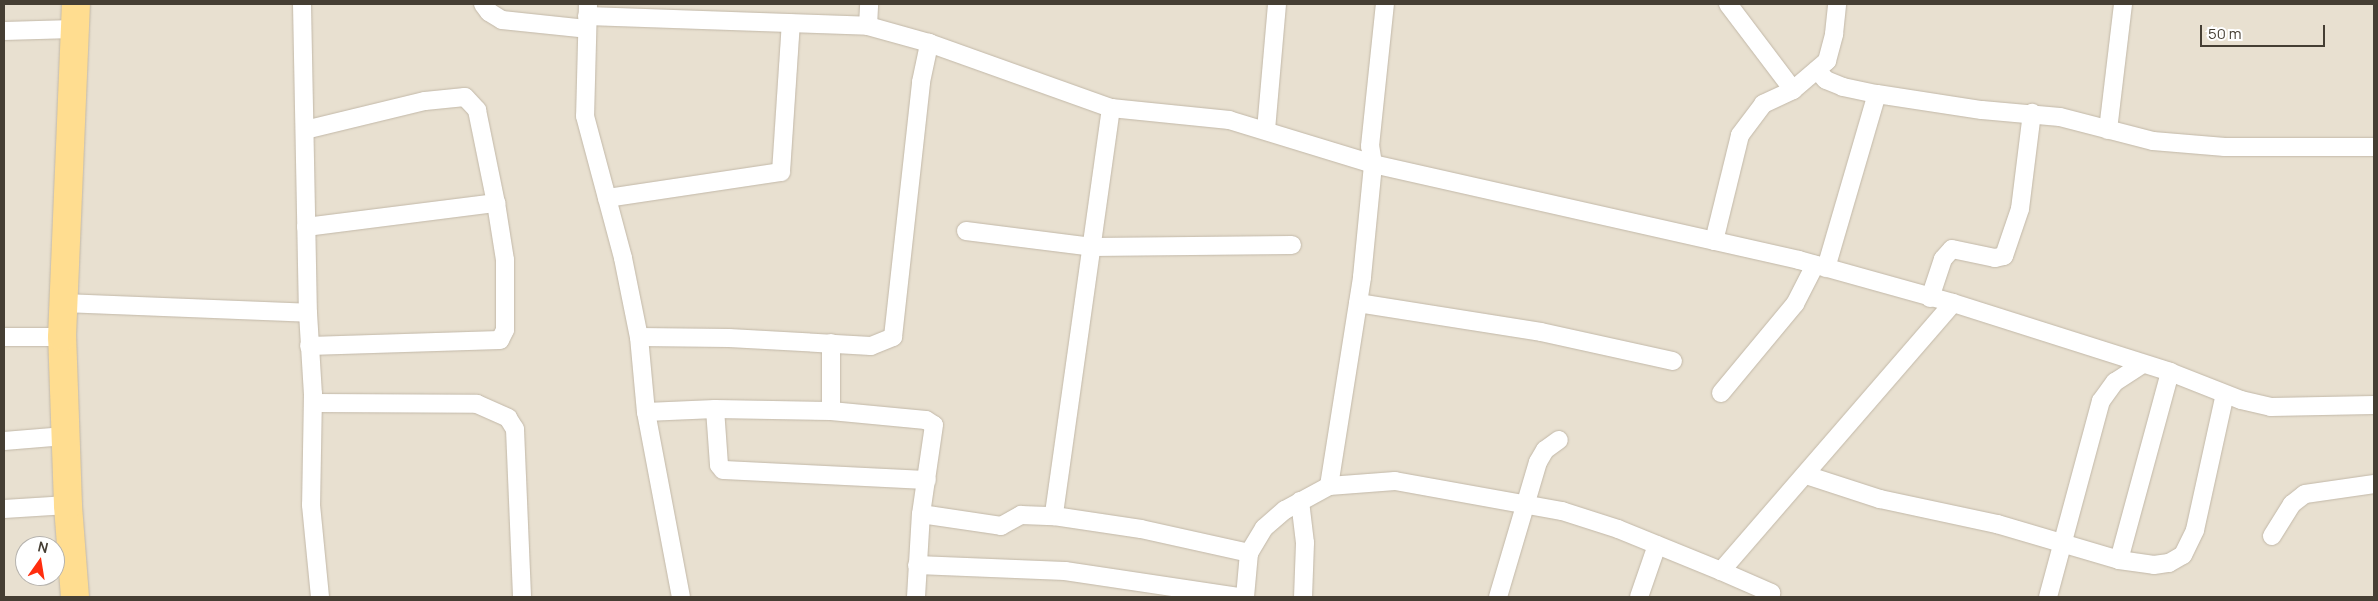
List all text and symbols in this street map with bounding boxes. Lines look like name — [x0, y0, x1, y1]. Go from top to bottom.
scale bar — [2203, 15, 2328, 47]
text: 50 m — [2208, 23, 2242, 44]
north arrow — [15, 536, 65, 586]
text: N — [36, 536, 50, 557]

